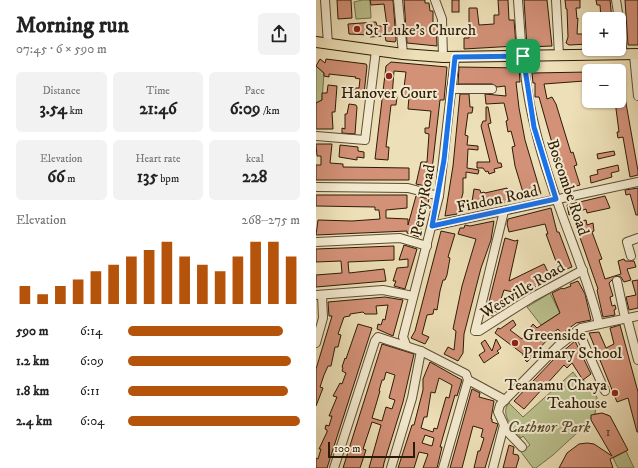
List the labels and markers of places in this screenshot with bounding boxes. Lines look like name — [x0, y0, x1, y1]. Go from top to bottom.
place label: St Luke's Church — [365, 20, 477, 40]
marker: St Luke's Church — [352, 24, 362, 34]
pin — [506, 39, 540, 73]
marker: Hanover Court — [384, 71, 394, 81]
place label: Hanover Court — [341, 83, 437, 103]
place label: Greenside Primary School — [523, 325, 622, 363]
marker: Greenside Primary School — [510, 338, 520, 348]
place label: Teanamu Chaya Teahouse — [505, 375, 607, 413]
marker: Teanamu Chaya Teahouse — [610, 388, 620, 398]

